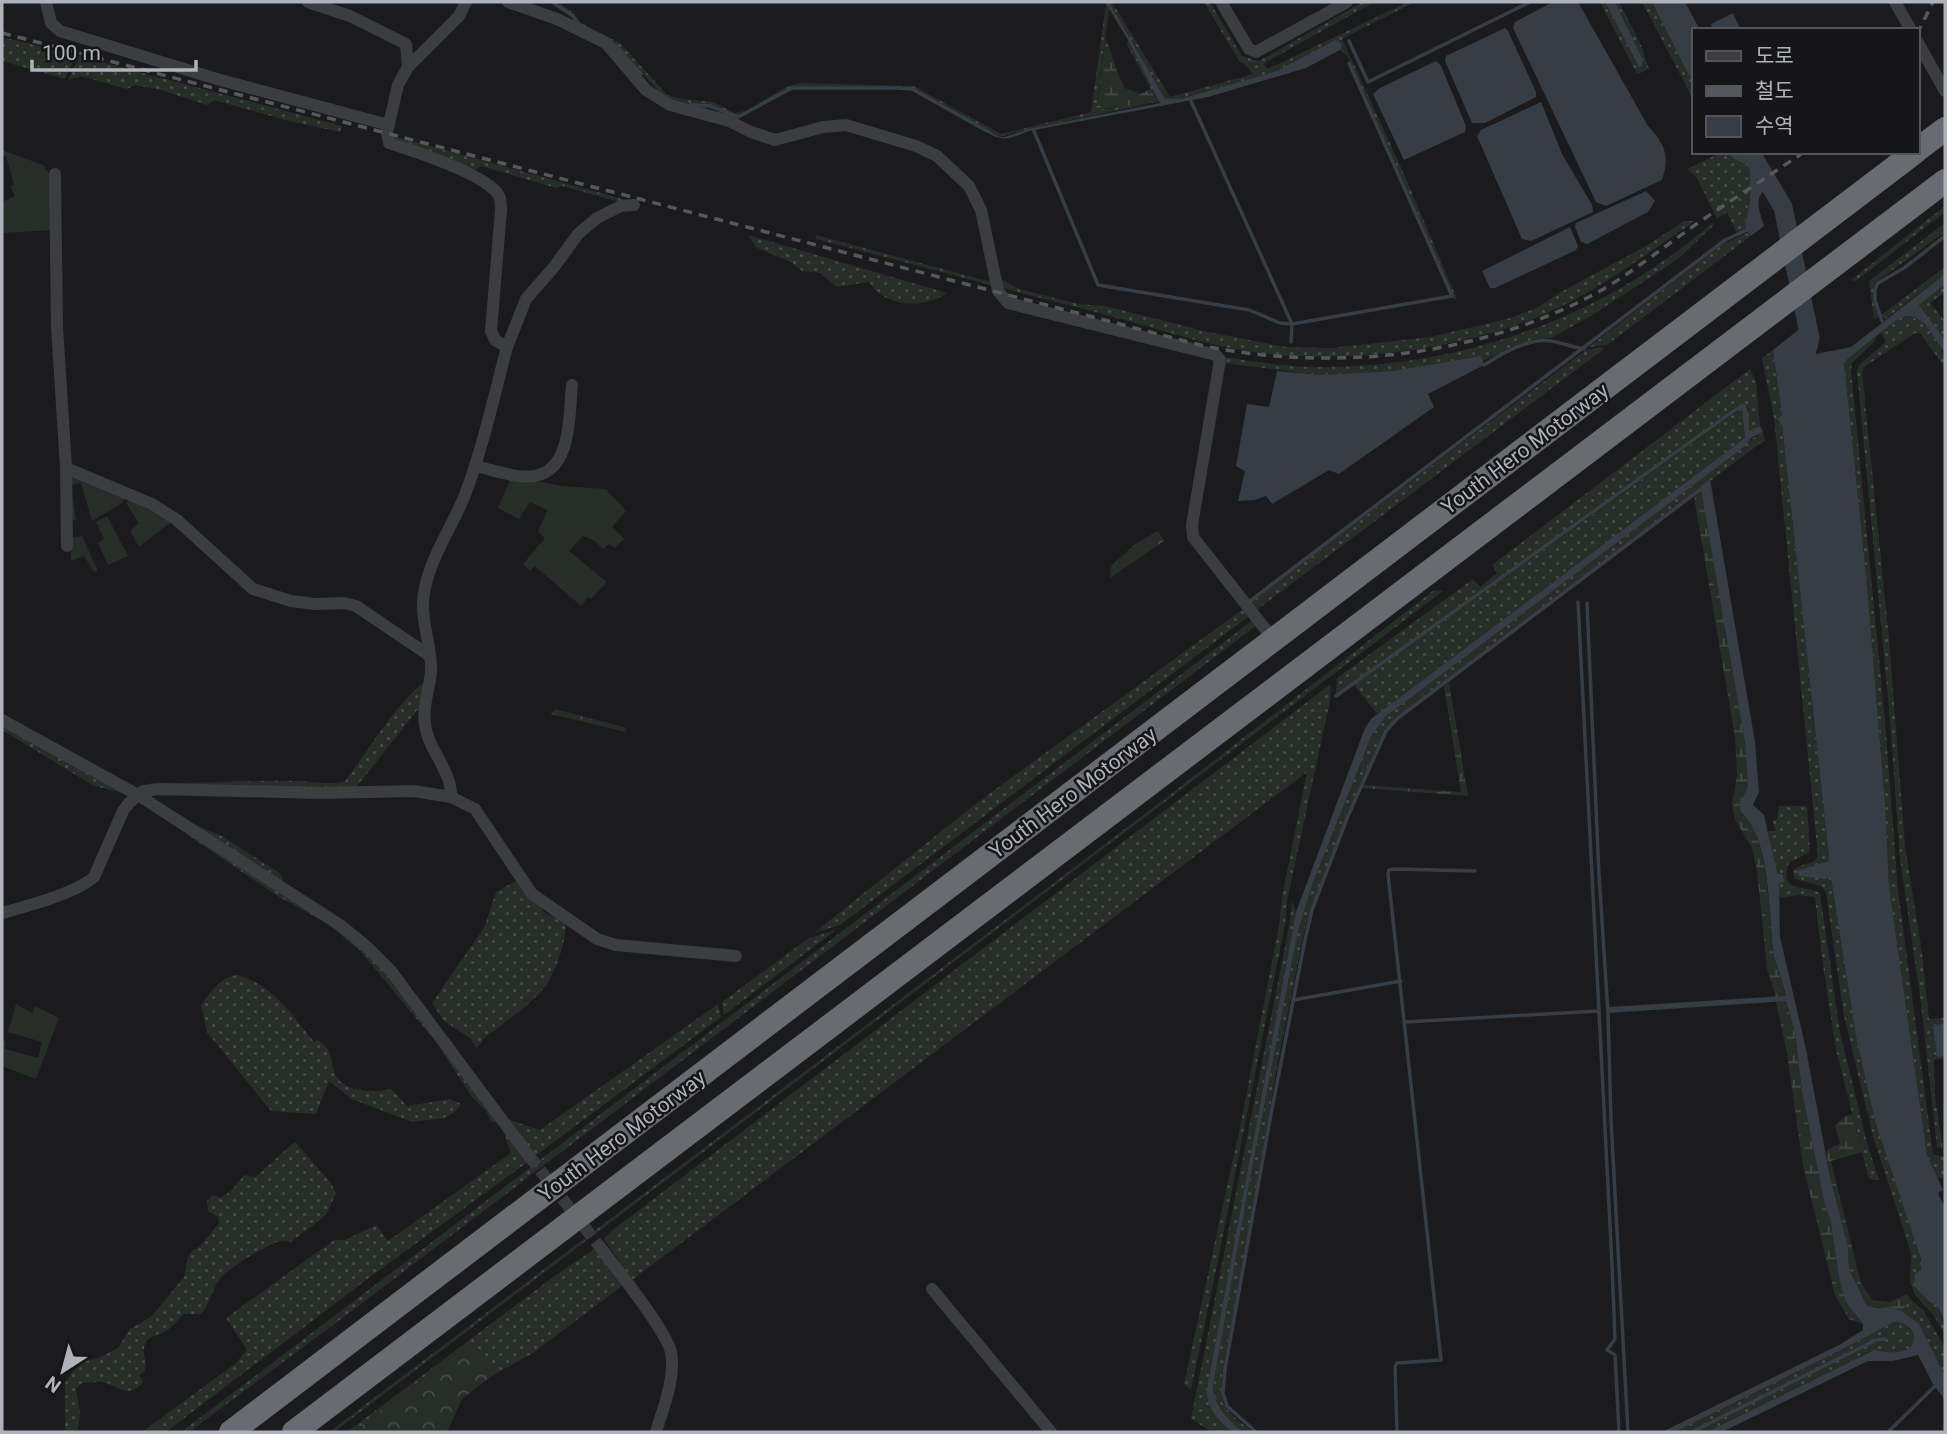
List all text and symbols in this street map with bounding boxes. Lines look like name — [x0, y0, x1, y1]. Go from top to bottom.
scale bar — [32, 28, 196, 72]
legend — [1692, 28, 1919, 154]
text: 100 m — [42, 41, 101, 65]
text: 도로 — [1755, 44, 1794, 68]
text: 철도 — [1755, 79, 1794, 103]
text: 수역 — [1755, 114, 1794, 138]
street label: Youth Hero Motorway — [1437, 378, 1613, 520]
street label: Youth Hero Motorway — [985, 722, 1161, 864]
street label: Youth Hero Motorway — [534, 1065, 710, 1207]
north arrow — [28, 1336, 98, 1406]
text: N — [41, 1371, 65, 1398]

